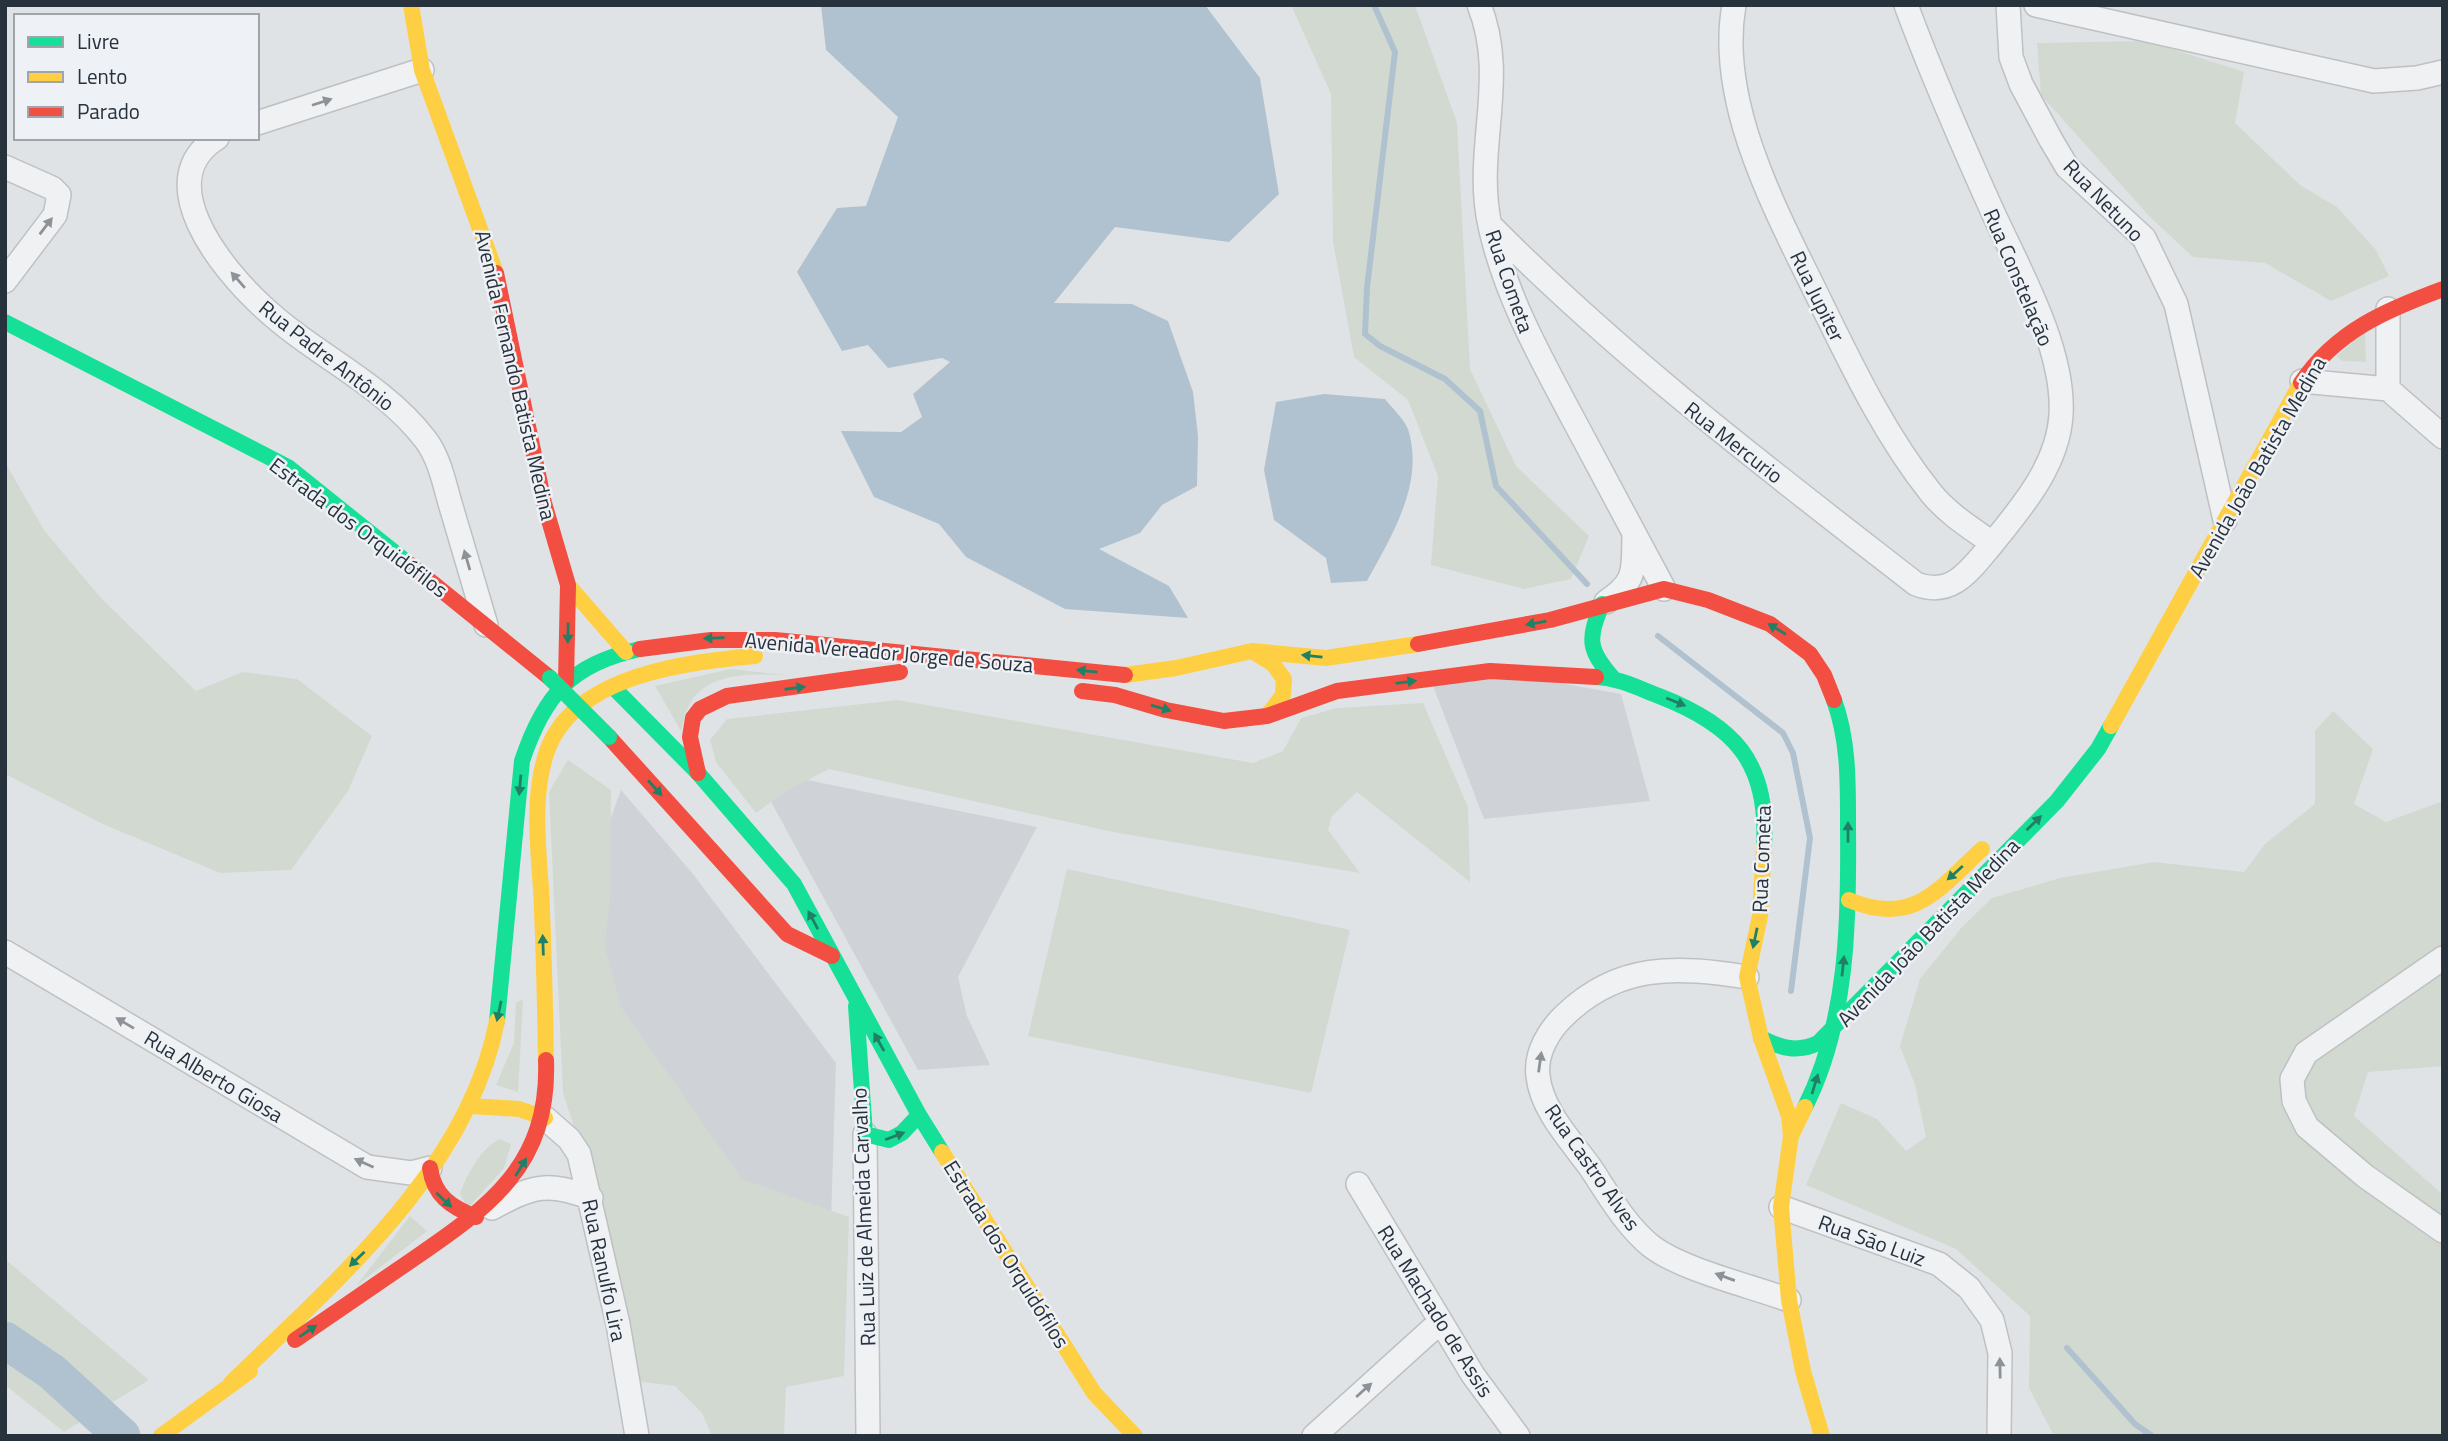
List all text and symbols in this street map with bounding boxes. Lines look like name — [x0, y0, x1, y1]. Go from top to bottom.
legend — [14, 14, 259, 140]
text: Livre — [77, 25, 119, 57]
text: Lento — [77, 60, 127, 92]
text: Parado — [77, 95, 140, 127]
one-way arrow — [312, 96, 333, 106]
street label: Rua Netuno — [2056, 151, 2152, 249]
street label: Rua Constelação — [1976, 203, 2062, 351]
one-way arrow — [39, 217, 53, 235]
street label: Rua Cometa — [1477, 225, 1543, 337]
street label: Avenida Fernando Batista Medina — [467, 227, 565, 524]
street label: Rua Jupiter — [1782, 245, 1854, 347]
one-way arrow — [230, 271, 246, 289]
street label: Rua Padre Antônio — [252, 292, 402, 418]
street label: Avenida João Batista Medina — [2180, 350, 2334, 584]
street label: Rua Mercurio — [1678, 393, 1790, 491]
street label: Estrada dos Orquidófilos — [263, 449, 455, 605]
one-way arrow — [461, 549, 471, 570]
one-way arrow — [1525, 617, 1547, 628]
one-way arrow — [562, 623, 574, 645]
street label: Avenida Vereador Jorge de Souza — [743, 623, 1035, 681]
one-way arrow — [1768, 623, 1787, 635]
one-way arrow — [703, 633, 725, 644]
one-way arrow — [1301, 650, 1323, 661]
one-way arrow — [1076, 666, 1098, 677]
one-way arrow — [1395, 676, 1417, 687]
one-way arrow — [784, 683, 806, 694]
one-way arrow — [1666, 697, 1687, 708]
one-way arrow — [1151, 704, 1172, 714]
one-way arrow — [514, 774, 525, 796]
one-way arrow — [646, 779, 662, 796]
street label: Rua Cometa — [1743, 804, 1779, 913]
one-way arrow — [2025, 816, 2042, 832]
one-way arrow — [1842, 821, 1854, 843]
street label: Avenida João Batista Medina — [1829, 830, 2027, 1034]
one-way arrow — [1947, 865, 1964, 880]
one-way arrow — [807, 910, 819, 929]
one-way arrow — [1750, 927, 1761, 949]
one-way arrow — [538, 934, 549, 956]
one-way arrow — [1838, 954, 1849, 976]
one-way arrow — [493, 1000, 504, 1022]
one-way arrow — [116, 1017, 135, 1030]
street label: Rua Alberto Giosa — [138, 1022, 290, 1131]
one-way arrow — [873, 1032, 885, 1051]
one-way arrow — [1534, 1051, 1545, 1073]
one-way arrow — [1810, 1073, 1820, 1094]
street label: Rua Luiz de Almeida Carvalho — [842, 1087, 884, 1347]
street label: Rua Castro Alves — [1537, 1097, 1649, 1237]
one-way arrow — [885, 1130, 906, 1141]
street label: Estrada dos Orquidófilos — [936, 1154, 1078, 1354]
one-way arrow — [354, 1157, 374, 1169]
one-way arrow — [514, 1157, 527, 1176]
one-way arrow — [436, 1192, 453, 1208]
street label: Rua Ranulfo Lira — [574, 1196, 636, 1345]
street label: Rua São Luiz — [1814, 1206, 1930, 1274]
street label: Rua Machado de Assis — [1370, 1219, 1502, 1403]
one-way arrow — [349, 1251, 365, 1267]
one-way arrow — [1714, 1271, 1735, 1282]
one-way arrow — [299, 1324, 317, 1338]
one-way arrow — [1994, 1356, 2006, 1378]
one-way arrow — [1355, 1382, 1373, 1398]

